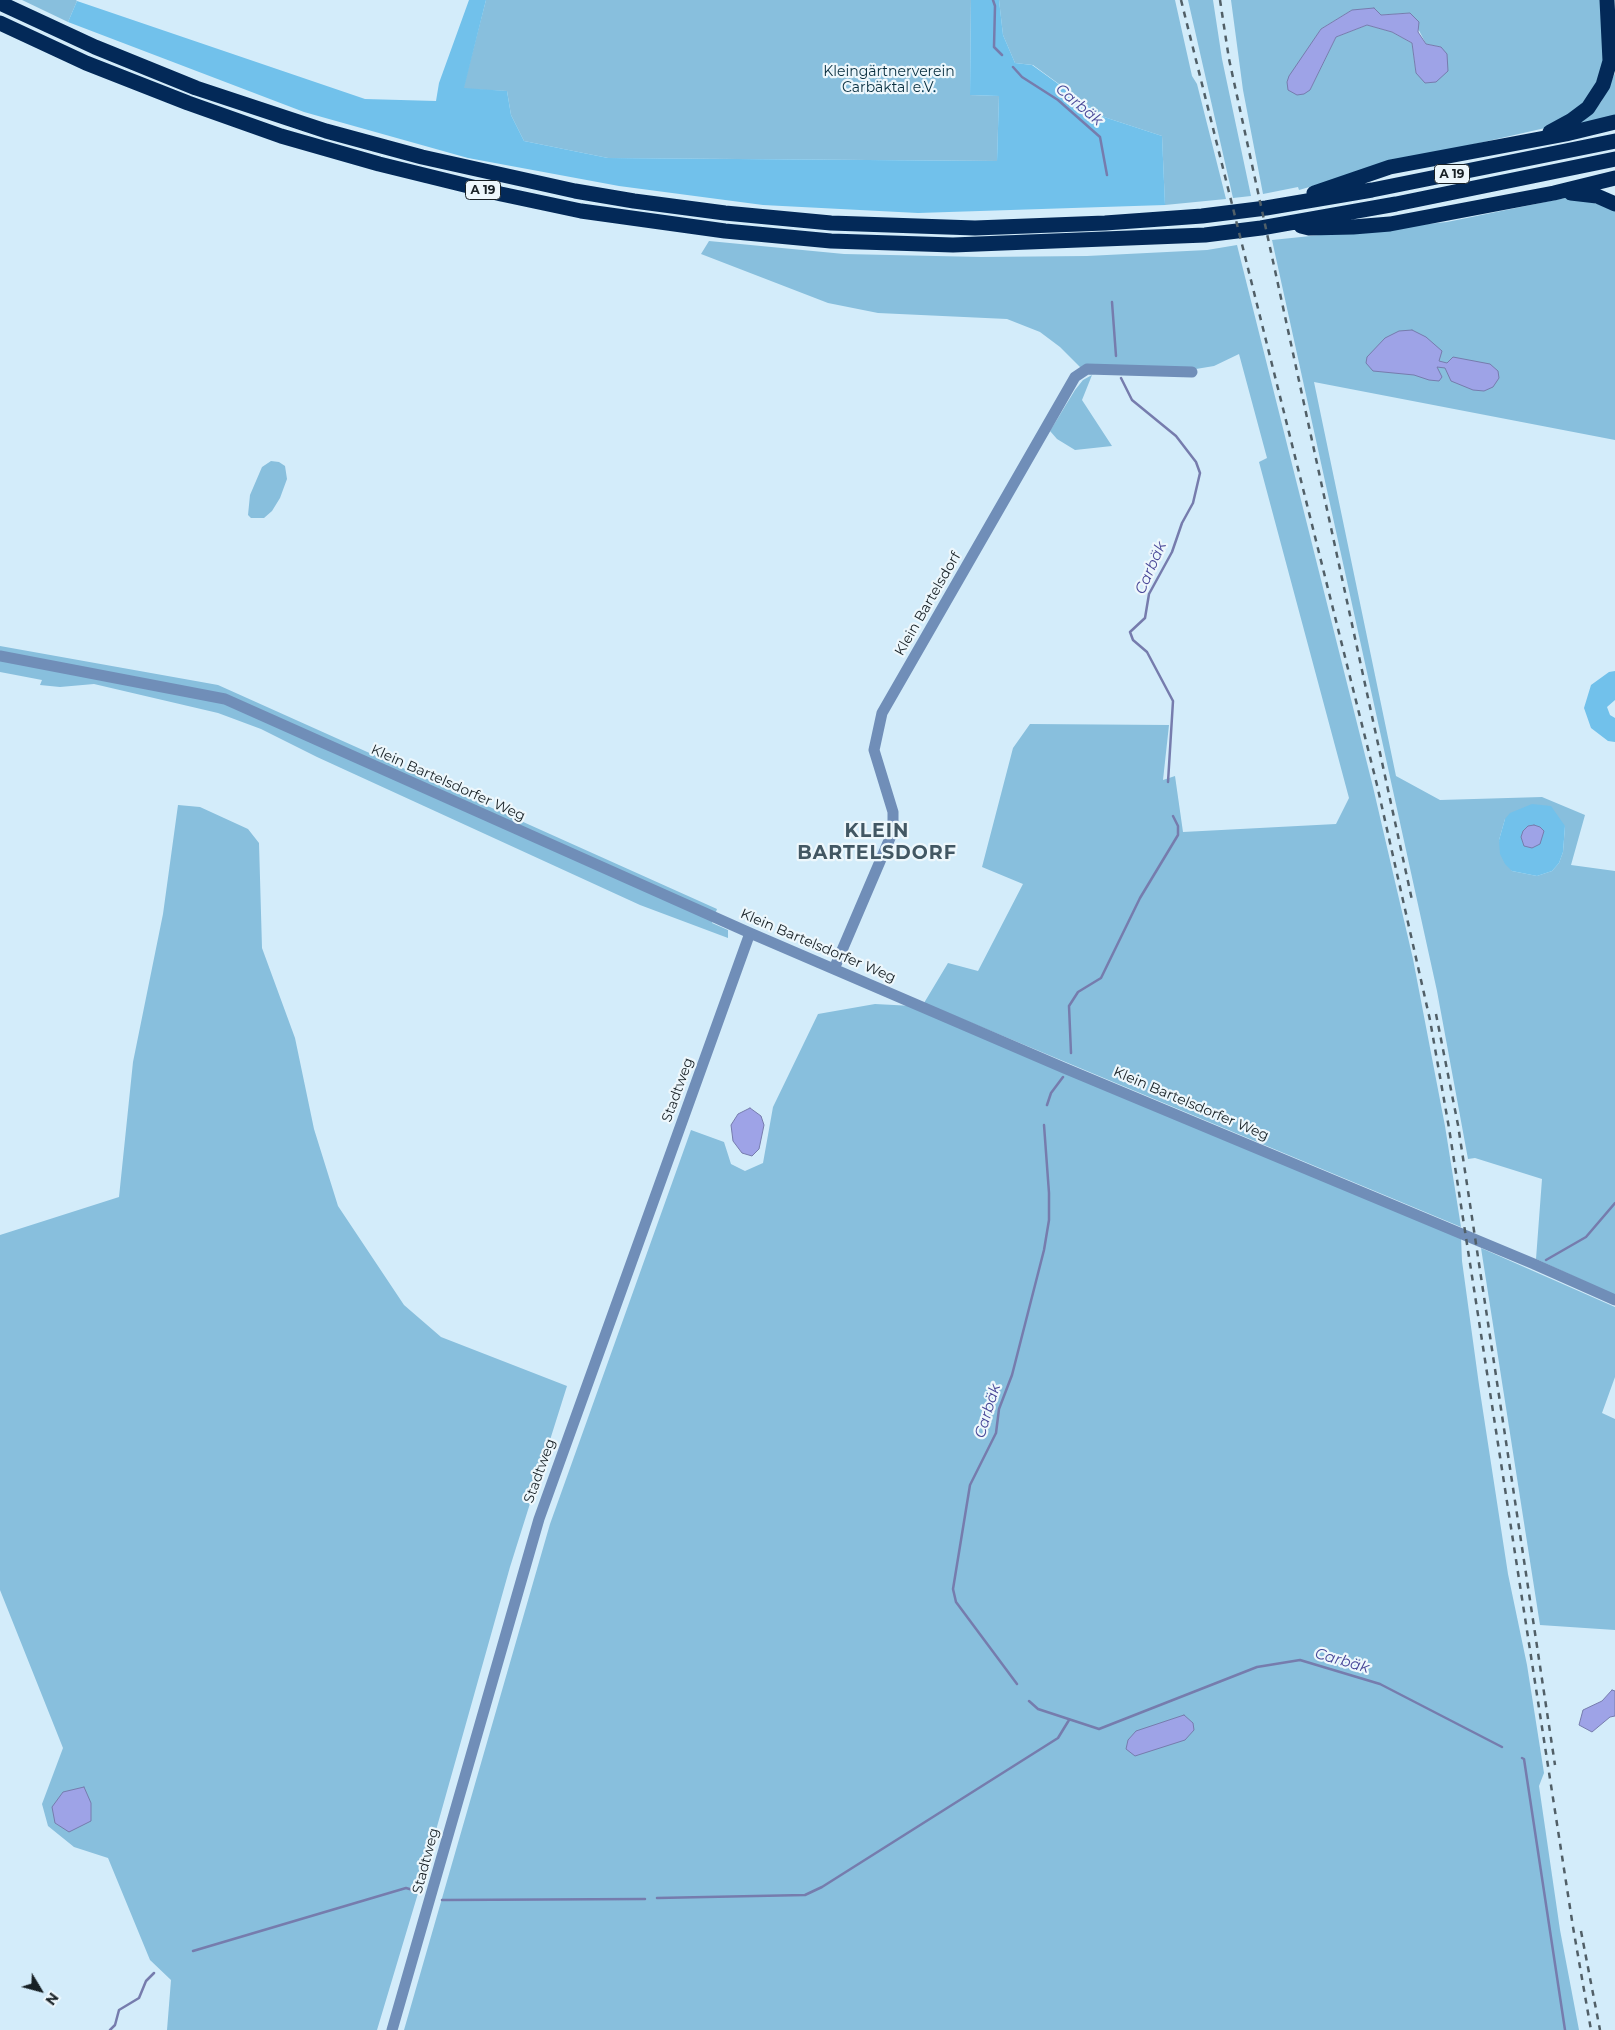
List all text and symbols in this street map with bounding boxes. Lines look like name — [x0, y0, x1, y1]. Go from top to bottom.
park label: Kleingärtnerverein Carbäktal e.V. — [823, 64, 955, 96]
water label: Carbäk — [1052, 80, 1106, 130]
road number: A 19 — [1434, 164, 1470, 183]
road number: A 19 — [466, 180, 500, 200]
water label: Carbäk — [1131, 539, 1171, 597]
street label: Klein Bartelsdorf — [892, 549, 964, 659]
street label: Klein Bartelsdorfer Weg — [368, 741, 528, 825]
district label: KLEIN BARTELSDORF — [796, 820, 958, 864]
street label: Klein Bartelsdorfer Weg — [738, 906, 898, 986]
street label: Stadtweg — [659, 1055, 697, 1125]
street label: Klein Bartelsdorfer Weg — [1111, 1064, 1271, 1144]
water label: Carbäk — [971, 1382, 1005, 1440]
street label: Stadtweg — [521, 1436, 559, 1506]
water label: Carbäk — [1313, 1645, 1371, 1677]
street label: Stadtweg — [409, 1826, 443, 1896]
north arrow — [15, 1965, 65, 2015]
text: N — [41, 1989, 63, 2009]

